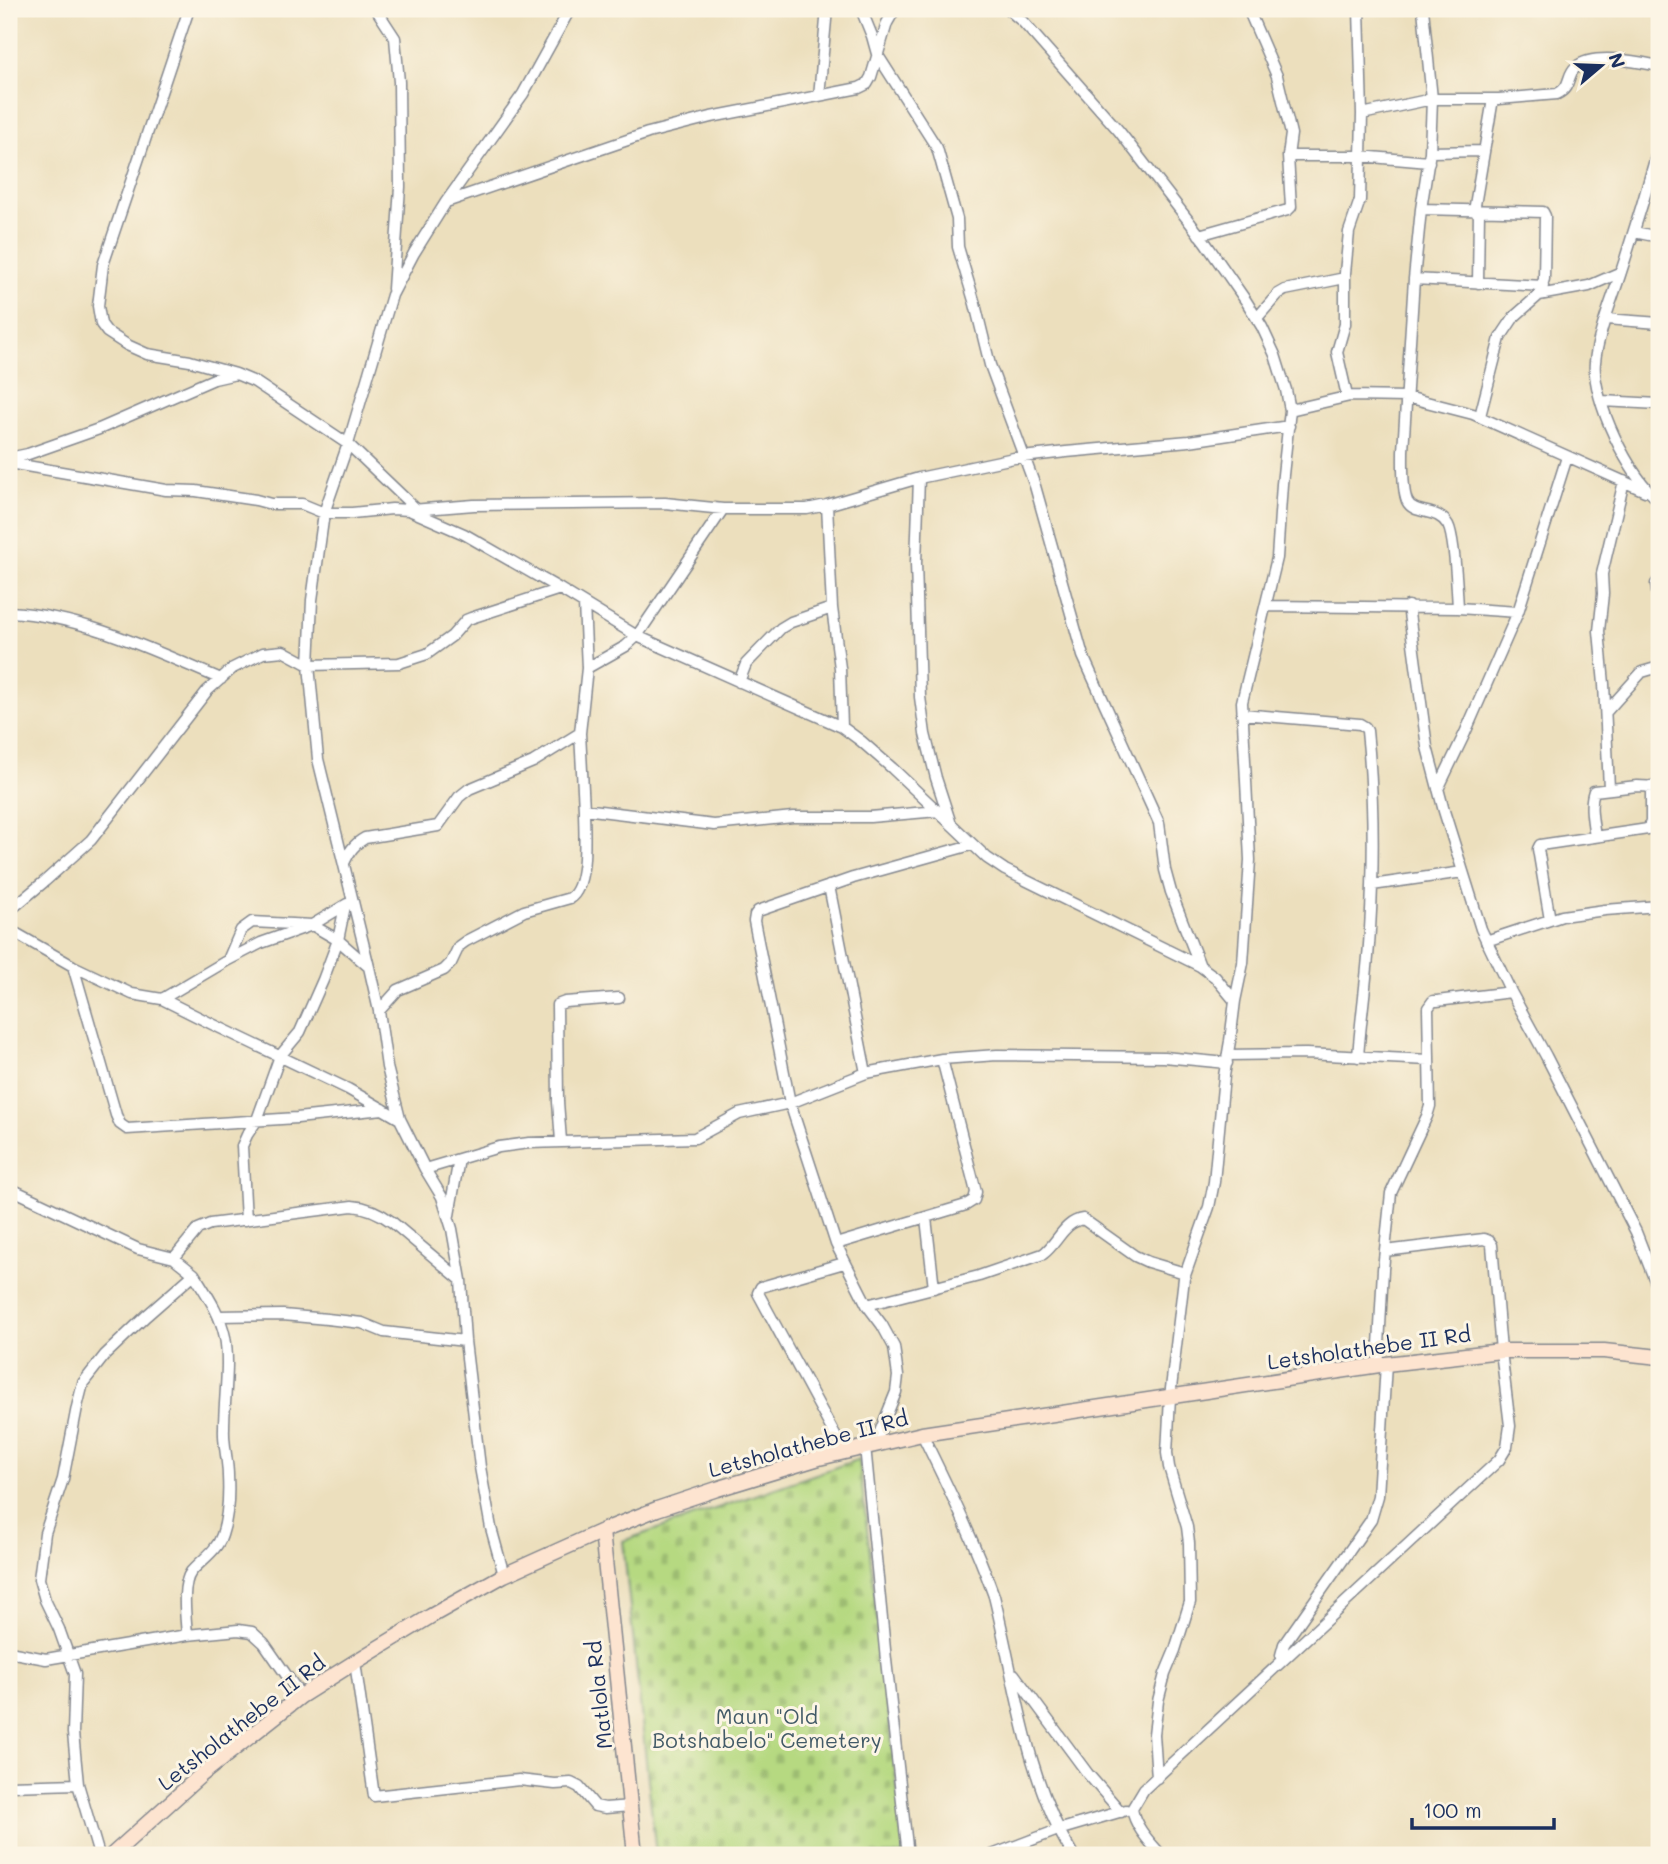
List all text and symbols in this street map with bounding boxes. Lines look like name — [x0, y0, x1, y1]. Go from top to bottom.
north arrow — [1566, 32, 1636, 102]
text: N — [1603, 49, 1632, 71]
street label: Letsholathebe II Rd — [1266, 1319, 1472, 1375]
street label: Letsholathebe II Rd — [705, 1403, 911, 1483]
street label: Matlola Rd — [579, 1640, 617, 1750]
street label: Letsholathebe II Rd — [152, 1648, 330, 1796]
park label: Maun "Old Botshabelo" Cemetery — [652, 1702, 882, 1753]
scale bar — [1412, 1787, 1554, 1831]
text: 100 m — [1423, 1796, 1482, 1823]

